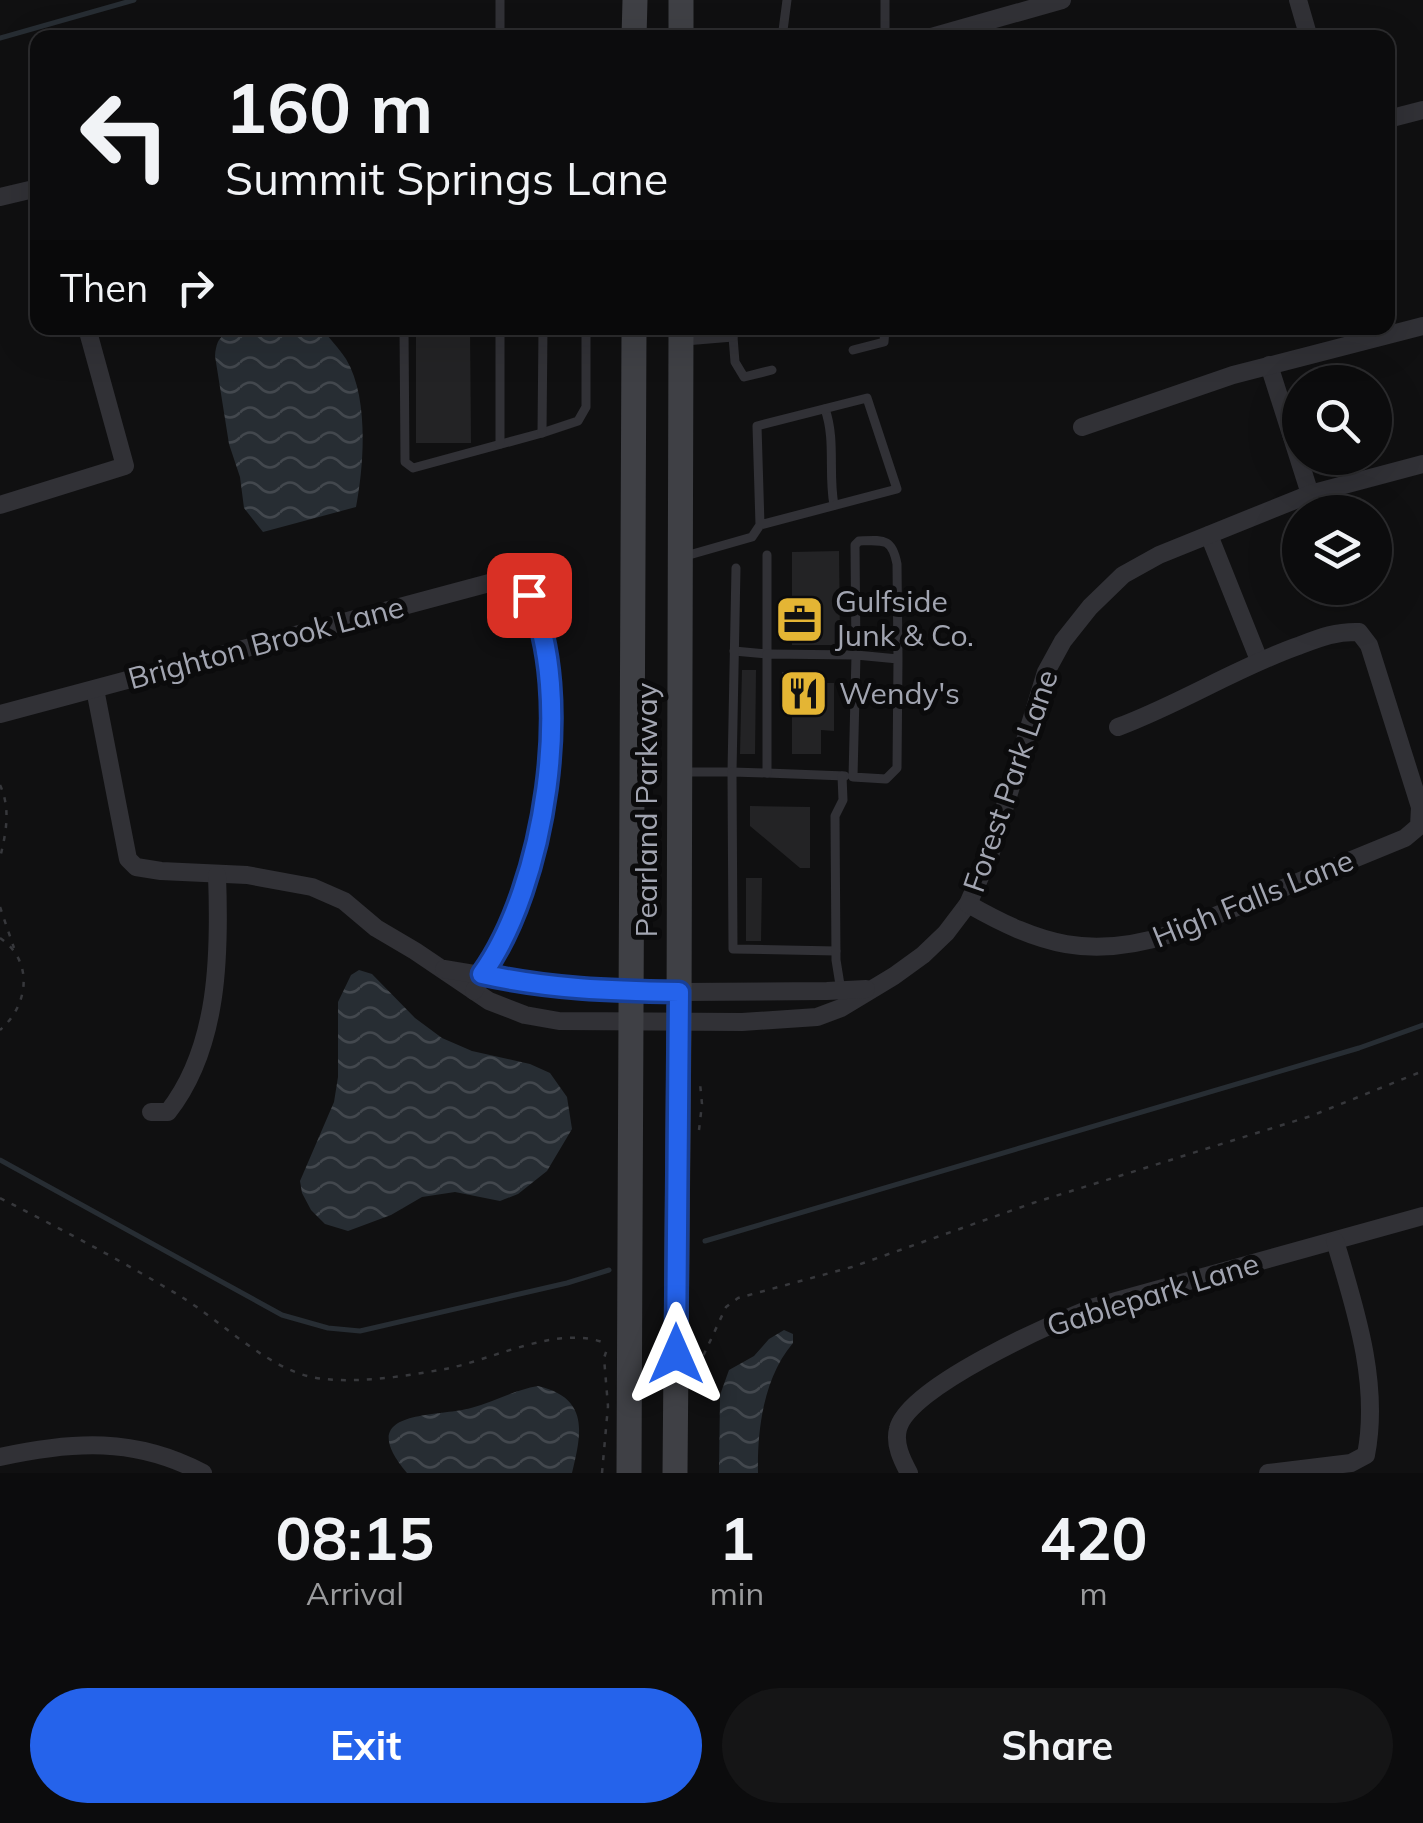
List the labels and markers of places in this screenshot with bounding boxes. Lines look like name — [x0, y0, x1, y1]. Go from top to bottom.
pin — [487, 553, 572, 638]
place label: Gulfside Junk & Co. — [835, 582, 974, 654]
office icon: Gulfside Junk & Co. — [774, 593, 826, 645]
restaurant icon: Wendy's — [778, 668, 830, 720]
place label: Wendy's — [839, 674, 960, 712]

